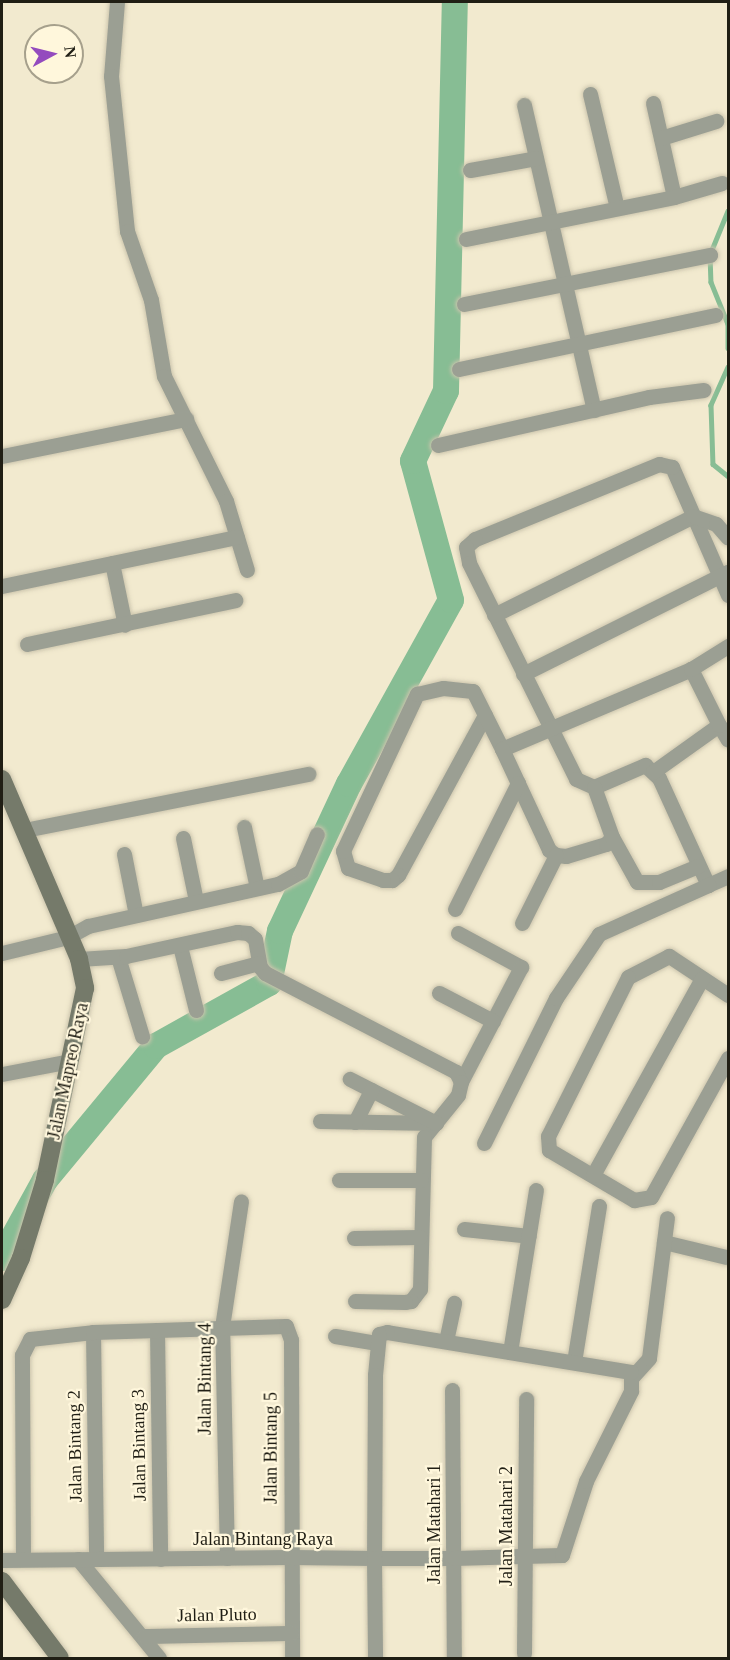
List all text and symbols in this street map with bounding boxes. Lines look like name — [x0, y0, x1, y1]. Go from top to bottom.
north arrow — [24, 24, 84, 84]
text: N — [61, 45, 80, 59]
street label: Jalan Mapreo Raya — [43, 1001, 93, 1141]
street label: Jalan Bintang 4 — [194, 1323, 216, 1435]
street label: Jalan Bintang 3 — [127, 1389, 151, 1501]
street label: Jalan Bintang 2 — [63, 1390, 87, 1502]
street label: Jalan Bintang 5 — [260, 1392, 282, 1504]
street label: Jalan Matahari 1 — [423, 1464, 445, 1584]
street label: Jalan Matahari 2 — [495, 1466, 517, 1586]
street label: Jalan Bintang Raya — [193, 1528, 333, 1550]
street label: Jalan Pluto — [177, 1604, 257, 1626]

